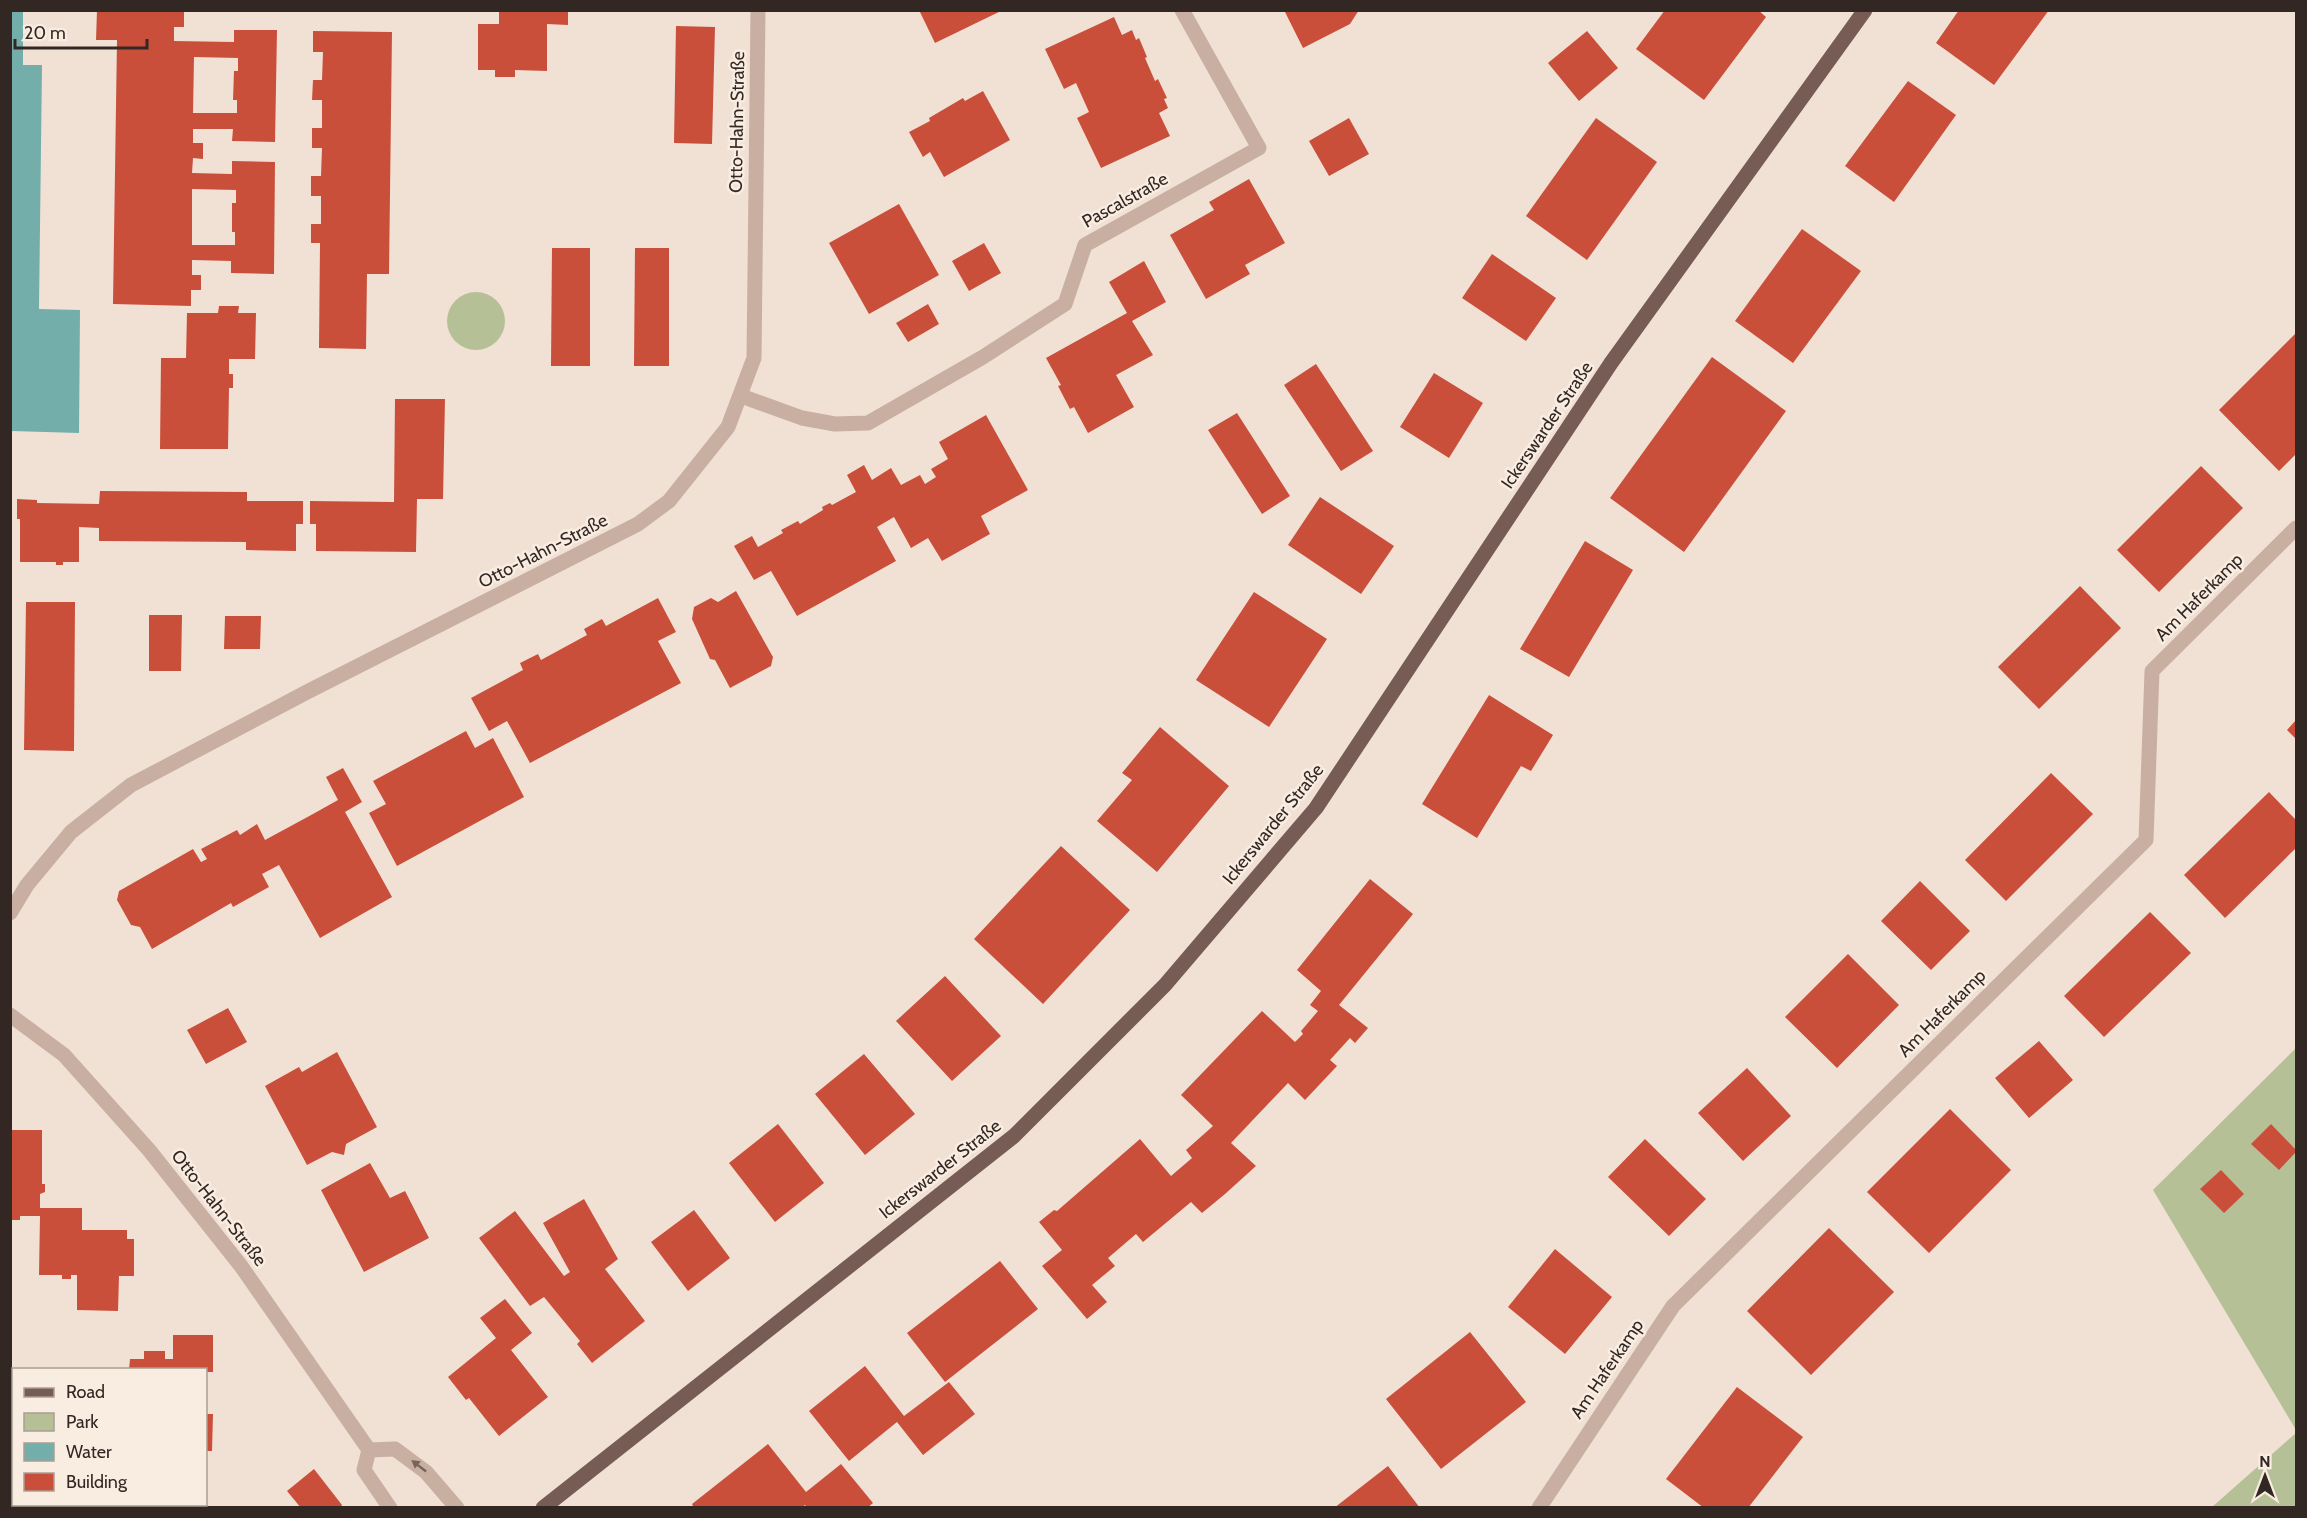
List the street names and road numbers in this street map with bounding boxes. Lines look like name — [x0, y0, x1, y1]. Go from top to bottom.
street label: Otto-Hahn-Straße — [725, 51, 749, 193]
street label: Pascalstraße — [1078, 167, 1172, 233]
street label: Ickerswarder Straße — [1496, 357, 1598, 493]
street label: Otto-Hahn-Straße — [475, 509, 611, 593]
street label: Am Haferkamp — [2151, 549, 2247, 645]
street label: Ickerswarder Straße — [1218, 759, 1328, 889]
street label: Am Haferkamp — [1894, 965, 1990, 1061]
street label: Ickerswarder Straße — [875, 1115, 1005, 1223]
street label: Otto-Hahn-Straße — [167, 1145, 271, 1271]
street label: Am Haferkamp — [1566, 1315, 1648, 1423]

